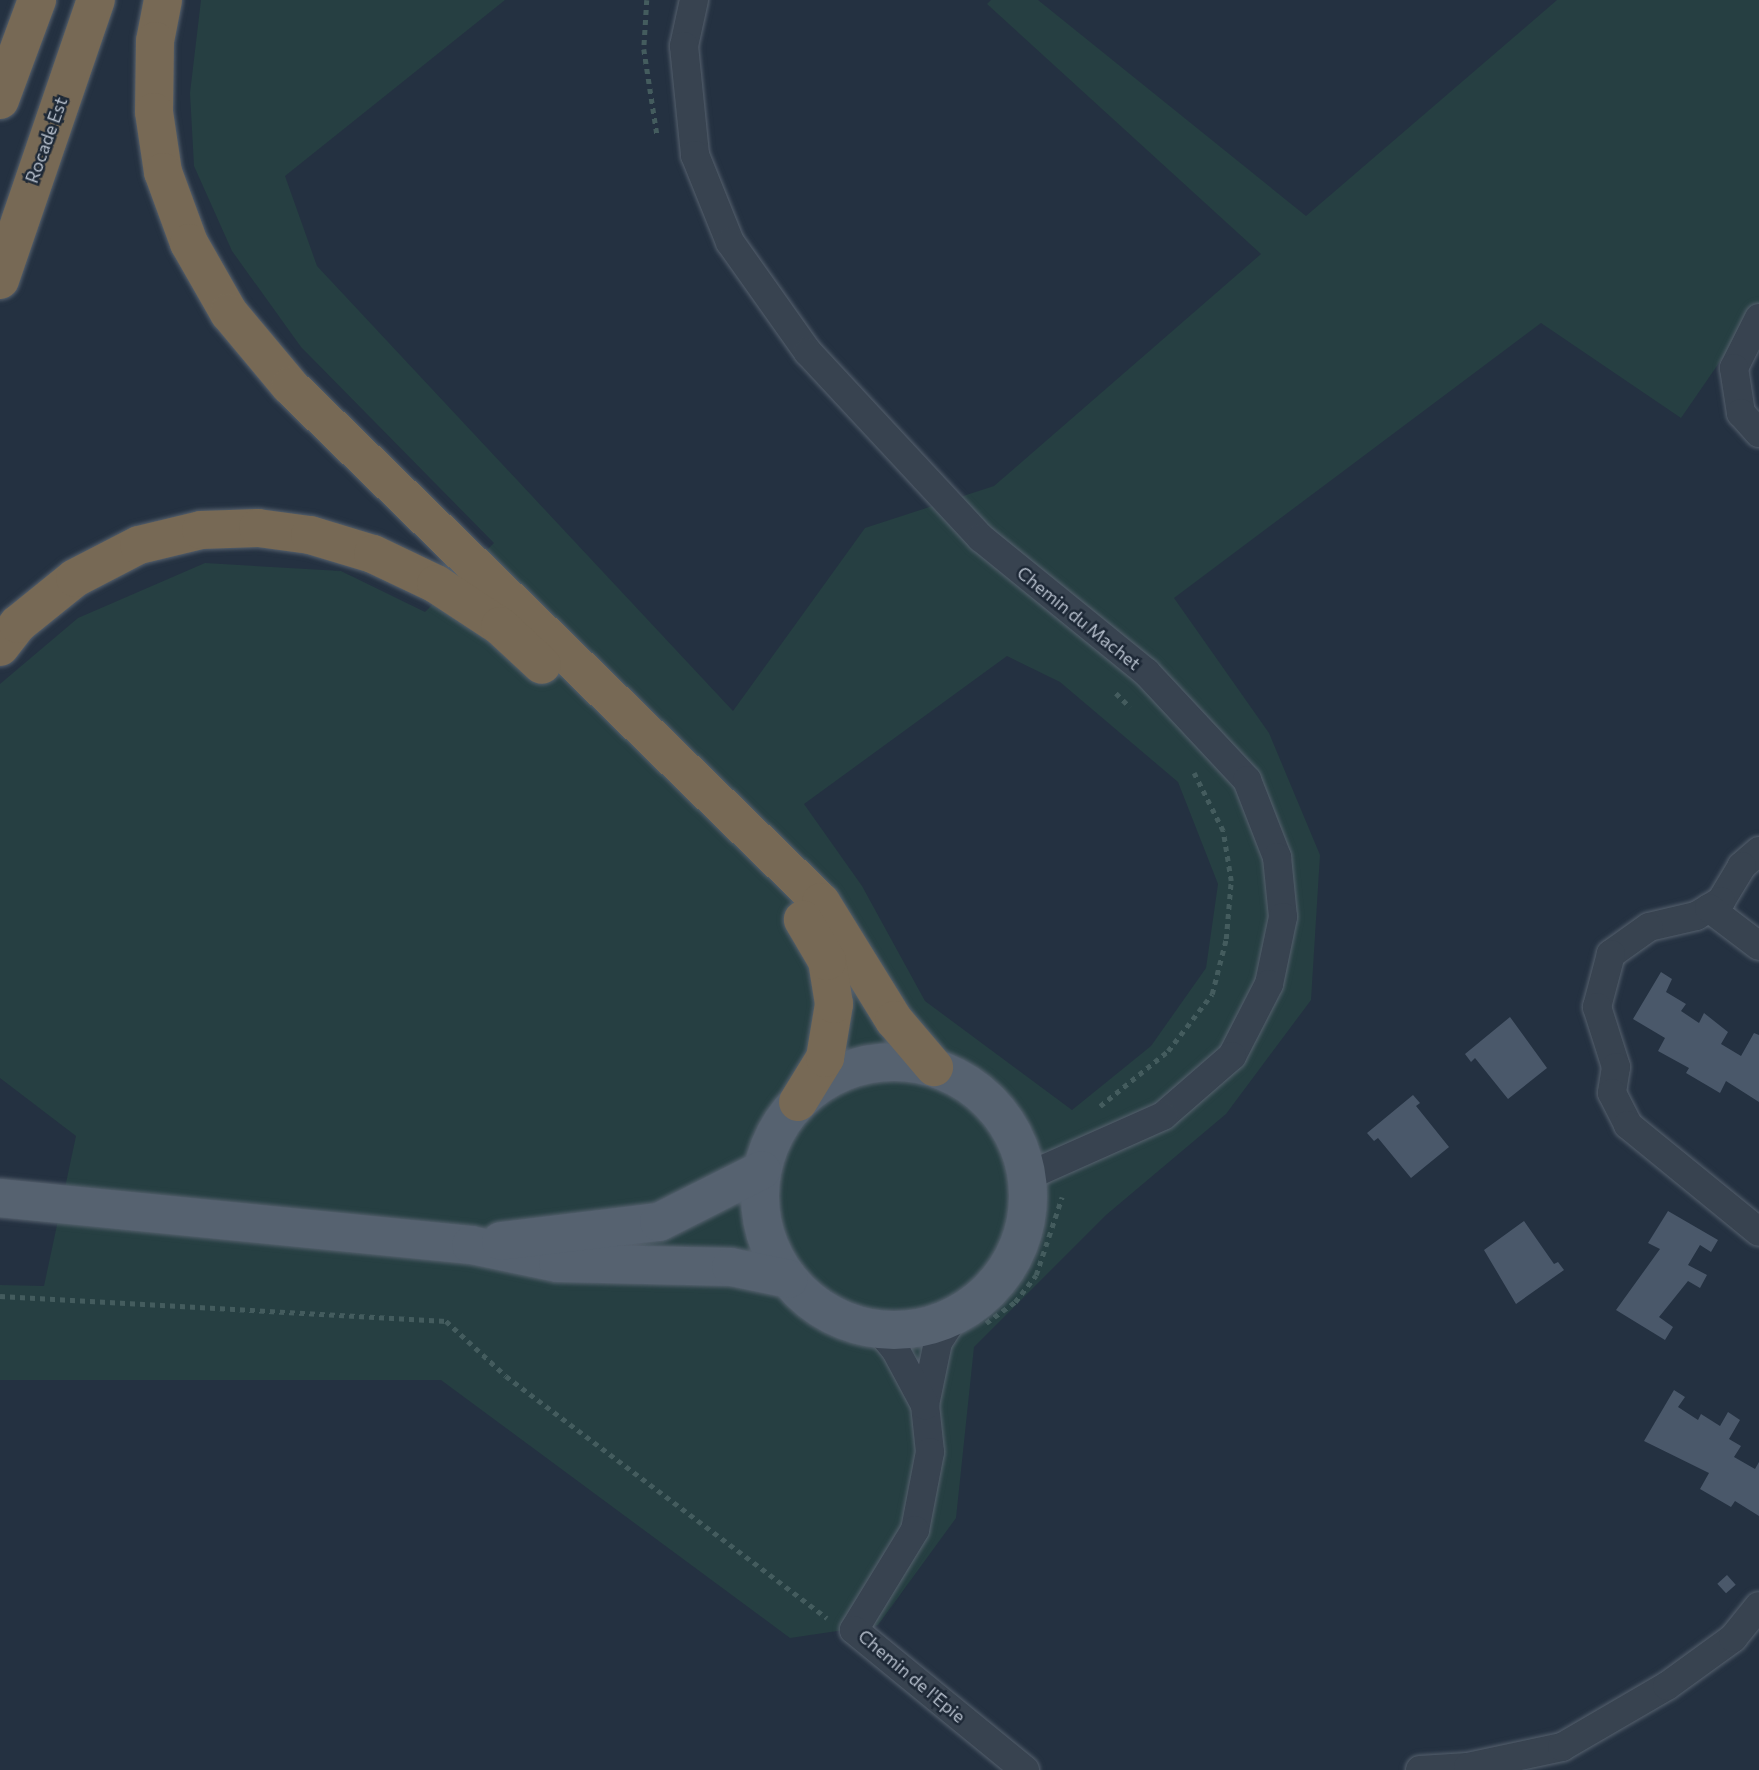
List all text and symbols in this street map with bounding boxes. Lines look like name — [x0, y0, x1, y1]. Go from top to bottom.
street label: Rocade Est — [20, 94, 72, 186]
street label: Chemin du Machet — [1013, 562, 1145, 674]
street label: Chemin de l'Epie — [854, 1625, 970, 1727]

